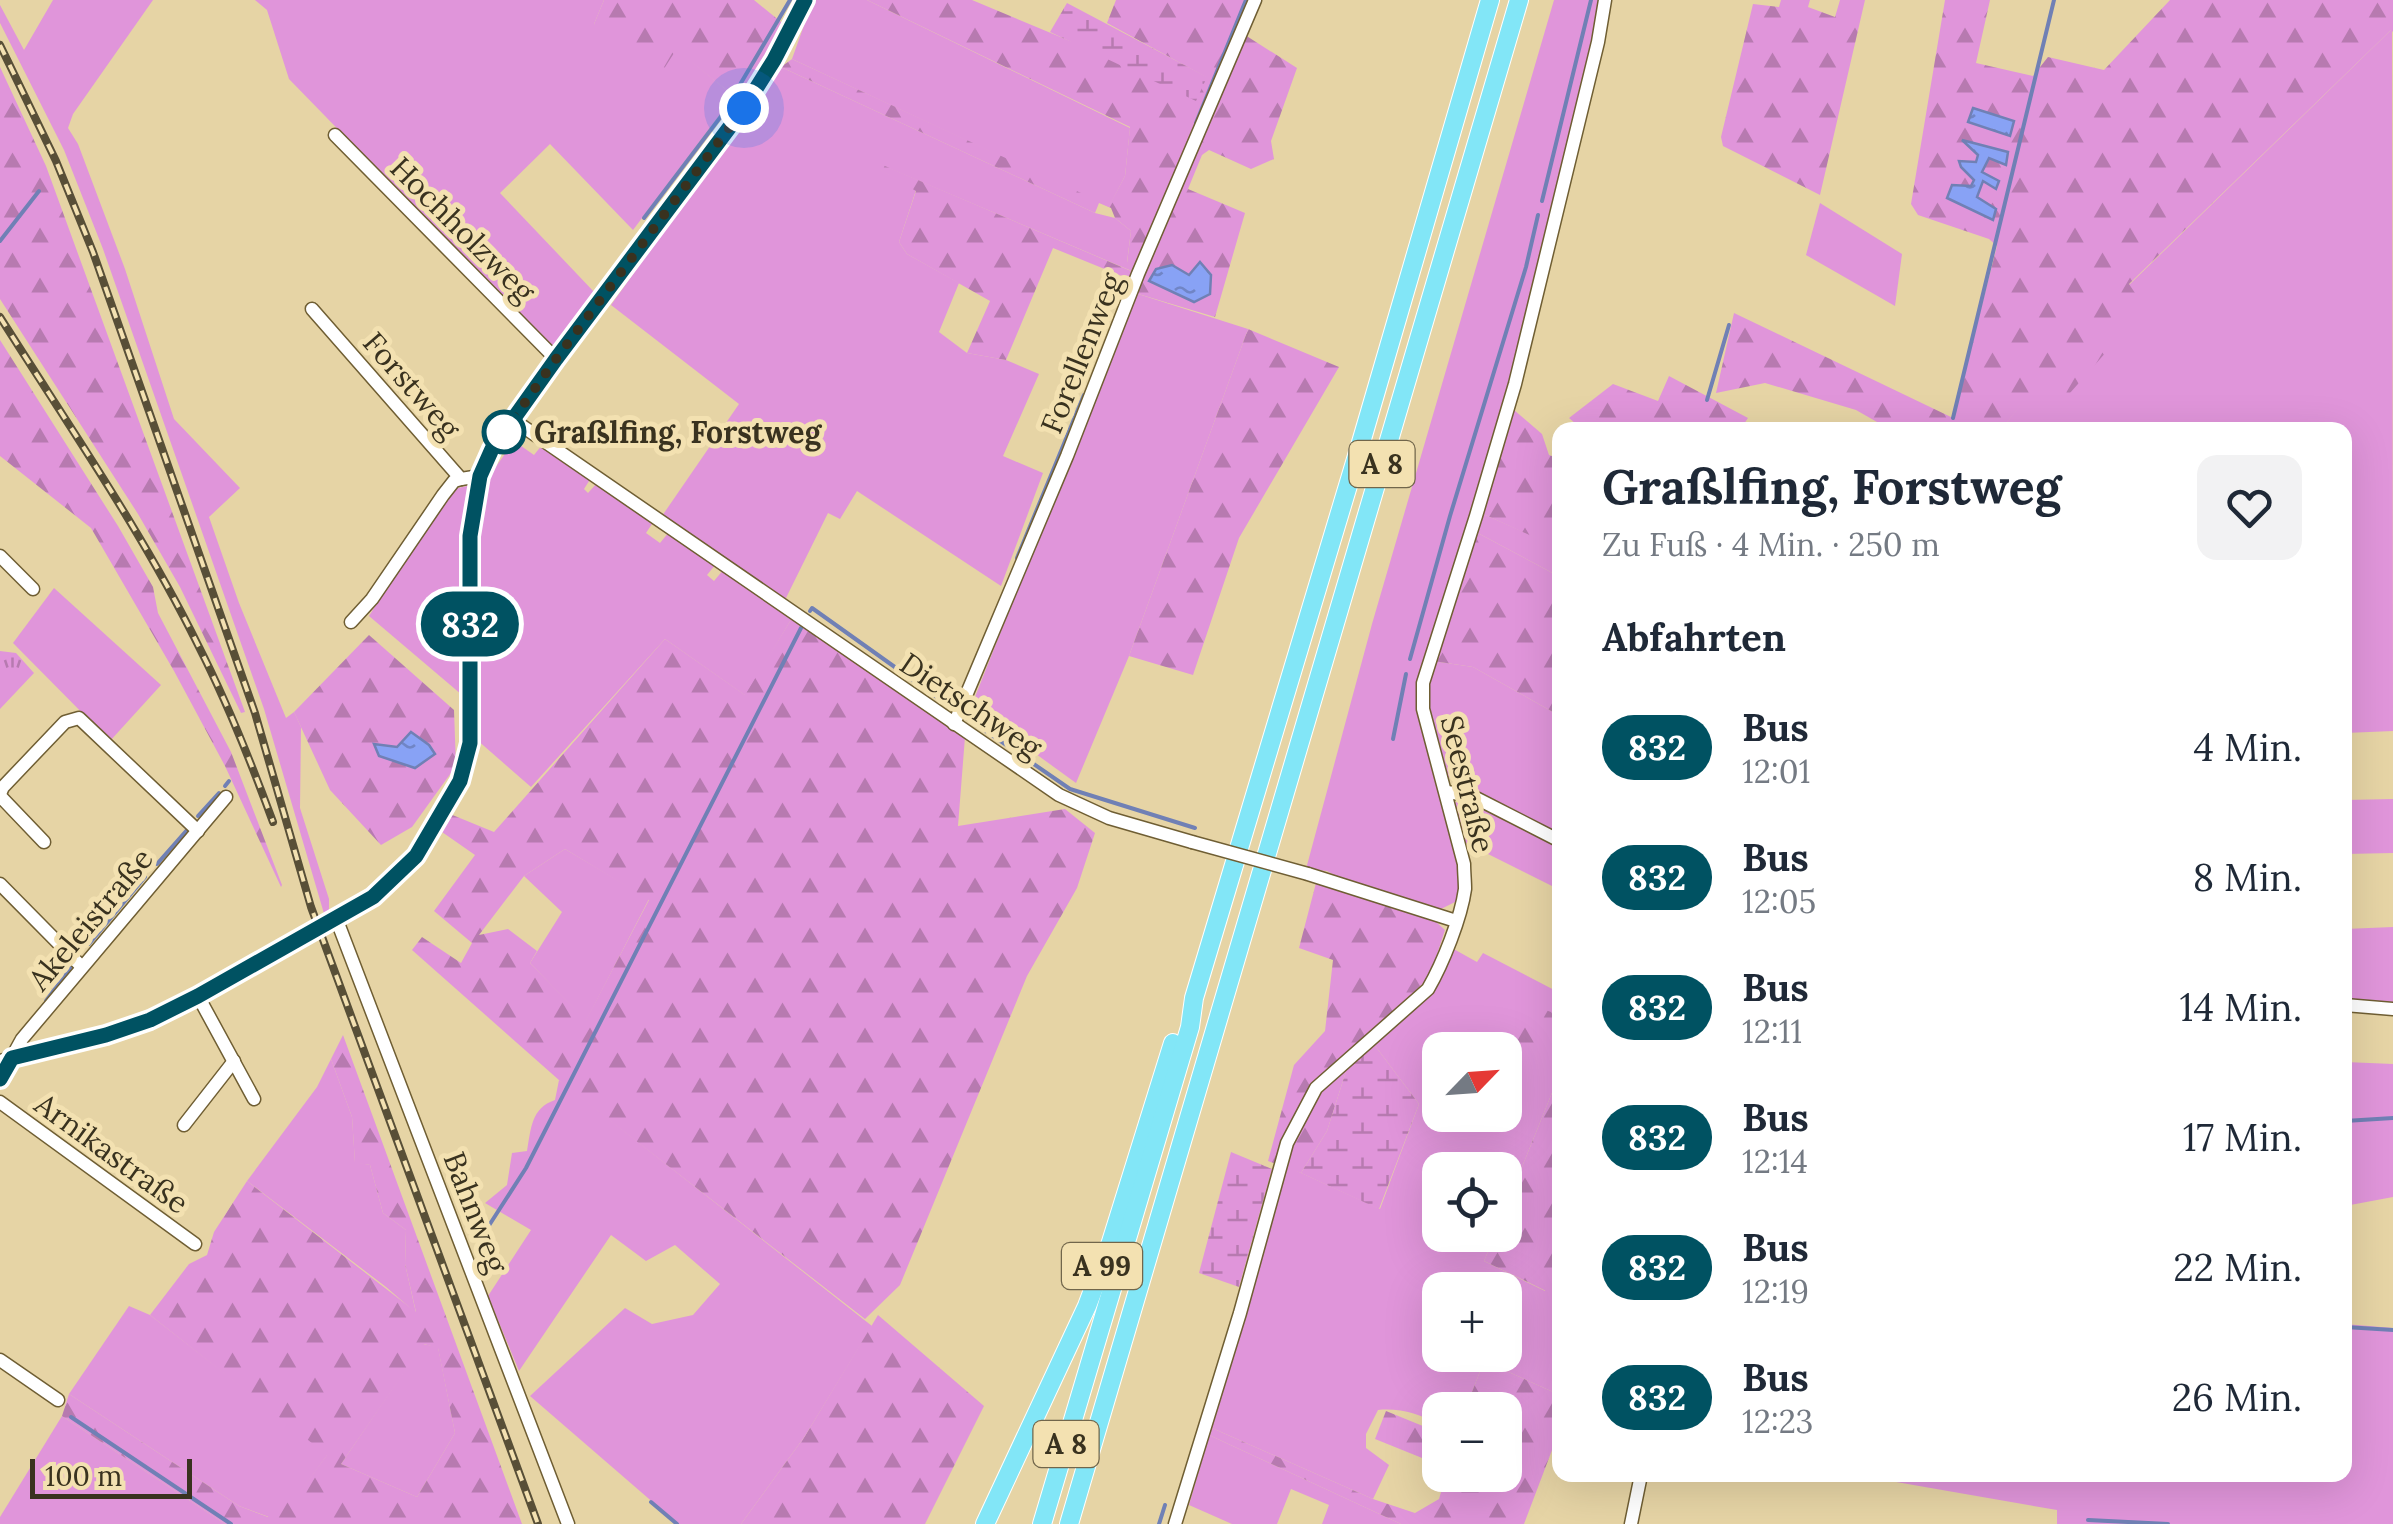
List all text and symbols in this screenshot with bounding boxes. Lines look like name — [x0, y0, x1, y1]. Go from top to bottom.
your location — [719, 83, 769, 133]
street label: Hochholzweg — [382, 148, 545, 311]
street label: Forellenweg — [1032, 266, 1132, 439]
street label: Forstweg — [355, 324, 470, 448]
marker: Graßlfing, Forstweg — [483, 411, 525, 453]
place label: Graßlfing, Forstweg — [534, 413, 822, 452]
road number: A 8 — [1350, 441, 1414, 487]
button: heart — [2197, 455, 2302, 560]
text: Graßlfing, Forstweg — [1602, 456, 2061, 517]
text: Zu Fuß · 4 Min. · 250 m — [1602, 524, 1940, 565]
line badge: 832 — [412, 592, 528, 656]
text: 832 — [441, 602, 499, 647]
text: Abfahrten — [1602, 613, 1786, 661]
street label: Dietschweg — [892, 644, 1050, 768]
text: Bus — [1742, 703, 1809, 751]
street label: Seestraße — [1433, 712, 1503, 856]
text: 4 Min. — [2193, 723, 2302, 771]
text: 832 — [1628, 725, 1686, 770]
text: 12:01 — [1742, 751, 1810, 792]
text: Bus — [1742, 833, 1809, 881]
street label: Akeleistraße — [19, 840, 161, 999]
text: 8 Min. — [2193, 853, 2302, 901]
text: 832 — [1628, 855, 1686, 900]
text: 12:05 — [1742, 881, 1816, 922]
text: Bus — [1742, 963, 1809, 1011]
text: 14 Min. — [2180, 983, 2302, 1031]
text: 832 — [1628, 985, 1686, 1030]
text: 12:11 — [1742, 1011, 1802, 1052]
north arrow — [1422, 1032, 1522, 1132]
map controls — [1422, 1032, 1522, 1492]
street label: Arnikastraße — [27, 1084, 196, 1221]
text: Bus — [1742, 1093, 1809, 1141]
text: 17 Min. — [2183, 1113, 2302, 1161]
text: 832 — [1628, 1115, 1686, 1160]
text: 12:14 — [1742, 1141, 1808, 1182]
street label: Bahnweg — [435, 1146, 517, 1279]
button: locate — [1422, 1152, 1522, 1252]
text: Bus — [1742, 1223, 1809, 1271]
road number: A 99 — [1062, 1243, 1142, 1289]
text: 22 Min. — [2173, 1243, 2302, 1291]
text: 832 — [1628, 1245, 1686, 1290]
text: 12:19 — [1742, 1271, 1809, 1312]
button: + — [1422, 1272, 1522, 1372]
text: Bus — [1742, 1353, 1809, 1401]
text: 26 Min. — [2172, 1373, 2302, 1421]
text: 832 — [1628, 1375, 1686, 1420]
button: − — [1422, 1392, 1522, 1492]
text: 12:23 — [1742, 1401, 1813, 1442]
road number: A 8 — [1034, 1421, 1098, 1467]
scale bar — [30, 1454, 192, 1498]
text: 100 m — [45, 1458, 122, 1494]

